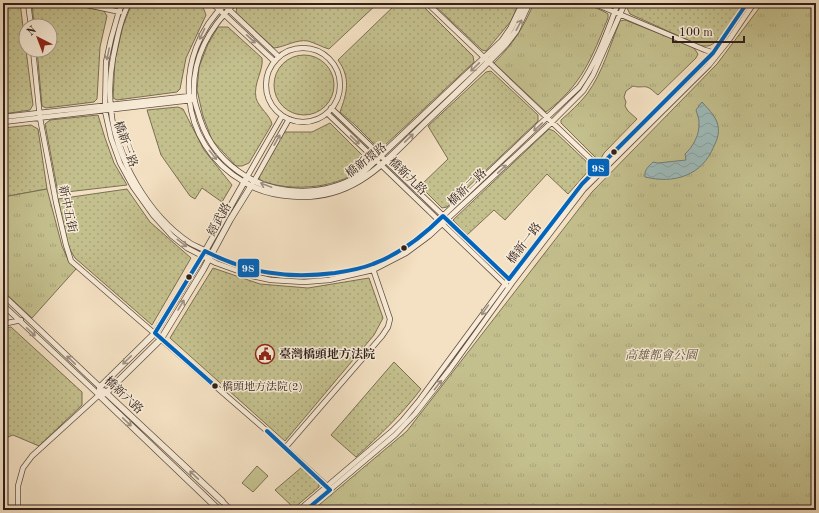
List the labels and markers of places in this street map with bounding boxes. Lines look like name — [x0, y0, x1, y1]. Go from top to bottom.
unlabelled marker — [609, 147, 619, 157]
unlabelled marker — [399, 243, 409, 253]
unlabelled marker — [184, 272, 194, 282]
public building icon: 臺灣橋頭地方法院 — [254, 343, 276, 365]
place label: 臺灣橋頭地方法院 — [279, 347, 375, 361]
place label: 橋頭地方法院(2) — [222, 380, 303, 393]
marker: 橋頭地方法院(2) — [210, 381, 220, 391]

